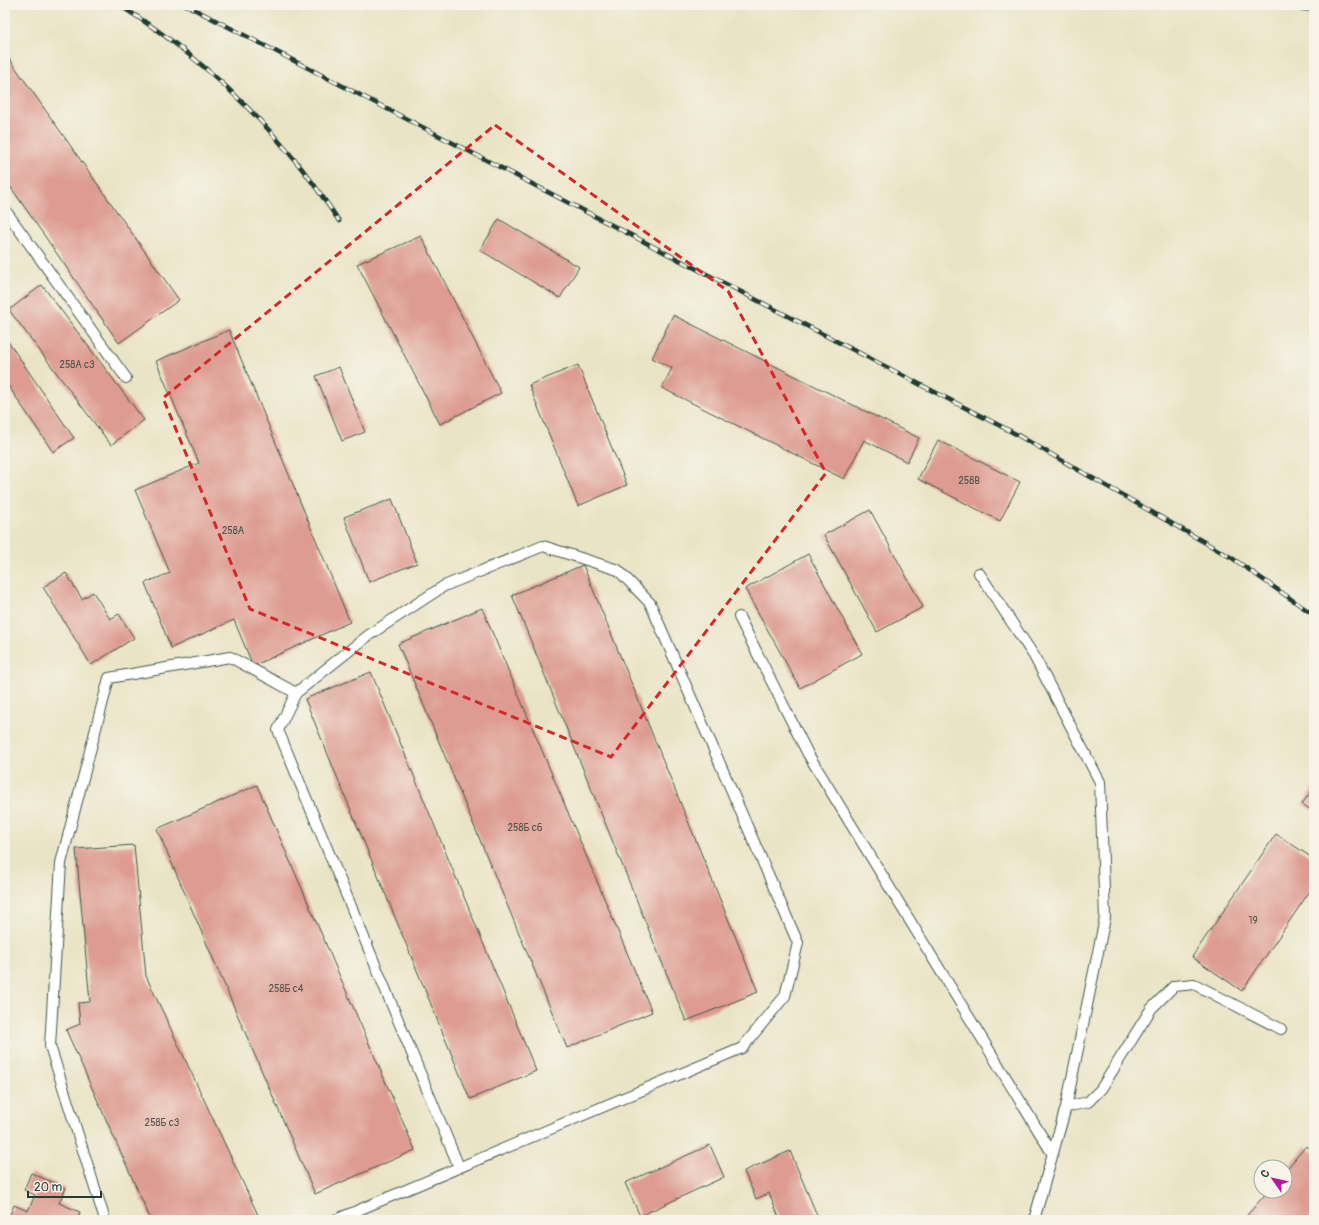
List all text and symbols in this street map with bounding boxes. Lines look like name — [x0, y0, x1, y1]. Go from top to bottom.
house number: 258А с3 — [59, 359, 95, 371]
house number: 258В — [958, 475, 980, 487]
house number: 258А — [222, 525, 245, 537]
house number: 258Б с6 — [507, 822, 543, 834]
house number: 19 — [1248, 915, 1258, 927]
house number: 258Б с4 — [268, 983, 304, 995]
house number: 258Б с3 — [145, 1117, 180, 1129]
north arrow — [1253, 1159, 1293, 1199]
text: С — [1258, 1167, 1273, 1180]
scale bar — [28, 1173, 101, 1199]
text: 20 m — [34, 1180, 63, 1195]

